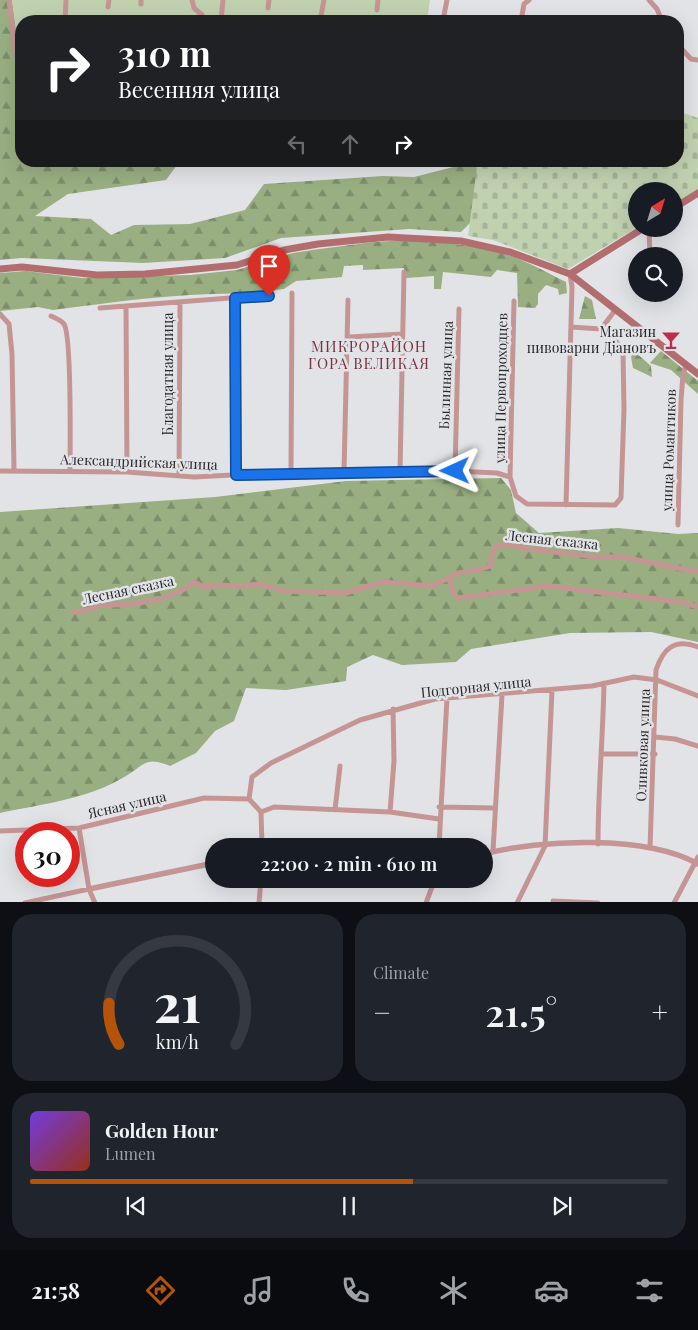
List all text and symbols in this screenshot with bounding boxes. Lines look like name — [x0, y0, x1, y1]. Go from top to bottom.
text: 310 m — [118, 29, 211, 76]
icon: right — [35, 35, 100, 100]
text: Весенняя улица — [118, 74, 280, 104]
icon: left — [283, 130, 311, 158]
icon: ahead — [336, 130, 364, 158]
icon: right — [389, 130, 417, 158]
north arrow — [628, 182, 682, 238]
map controls — [628, 182, 683, 302]
pin — [248, 245, 290, 296]
button: search — [628, 247, 683, 302]
icon: arrive — [255, 252, 283, 280]
street label: улица Первопроходцев — [490, 312, 511, 464]
street label: Благодатная улица — [158, 313, 177, 435]
street label: Былинная улица — [434, 320, 457, 430]
place label: Магазин пивоварни Дiановъ — [527, 322, 656, 357]
bar icon: Магазин пивоварни Дiановъ — [660, 329, 682, 351]
district label: МИКРОРАЙОН ГОРА ВЕЛИКАЯ — [308, 336, 430, 373]
street label: улица Романтиков — [657, 388, 680, 512]
position arrow — [428, 444, 480, 496]
street label: Александрийская улица — [59, 449, 218, 474]
street label: Лесная сказка — [504, 525, 599, 554]
street label: Лесная сказка — [79, 571, 175, 609]
street label: Подгорная улица — [420, 671, 532, 702]
street label: Оливковая улица — [631, 688, 654, 802]
street label: Ясная улица — [85, 786, 168, 823]
speed limit sign: 30 — [15, 822, 80, 887]
text: 22:00 · 2 min · 610 m — [261, 850, 437, 876]
text: Climate — [373, 962, 429, 983]
text: 21 — [154, 967, 201, 1036]
text: 21.5° — [485, 986, 557, 1037]
text: − — [373, 993, 391, 1030]
text: + — [652, 993, 668, 1030]
text: km/h — [156, 1030, 199, 1053]
text: Golden Hour — [105, 1117, 218, 1143]
text: Lumen — [105, 1143, 156, 1164]
icon: previous — [122, 1192, 150, 1220]
icon: pause — [335, 1192, 363, 1220]
icon: next — [548, 1192, 576, 1220]
icon: directions — [143, 1273, 178, 1308]
icon: music — [241, 1273, 276, 1308]
icon: phone — [338, 1273, 373, 1308]
icon: climate — [436, 1273, 471, 1308]
icon: car — [534, 1273, 569, 1308]
icon: filters — [632, 1273, 667, 1308]
text: 21:58 — [31, 1275, 80, 1305]

